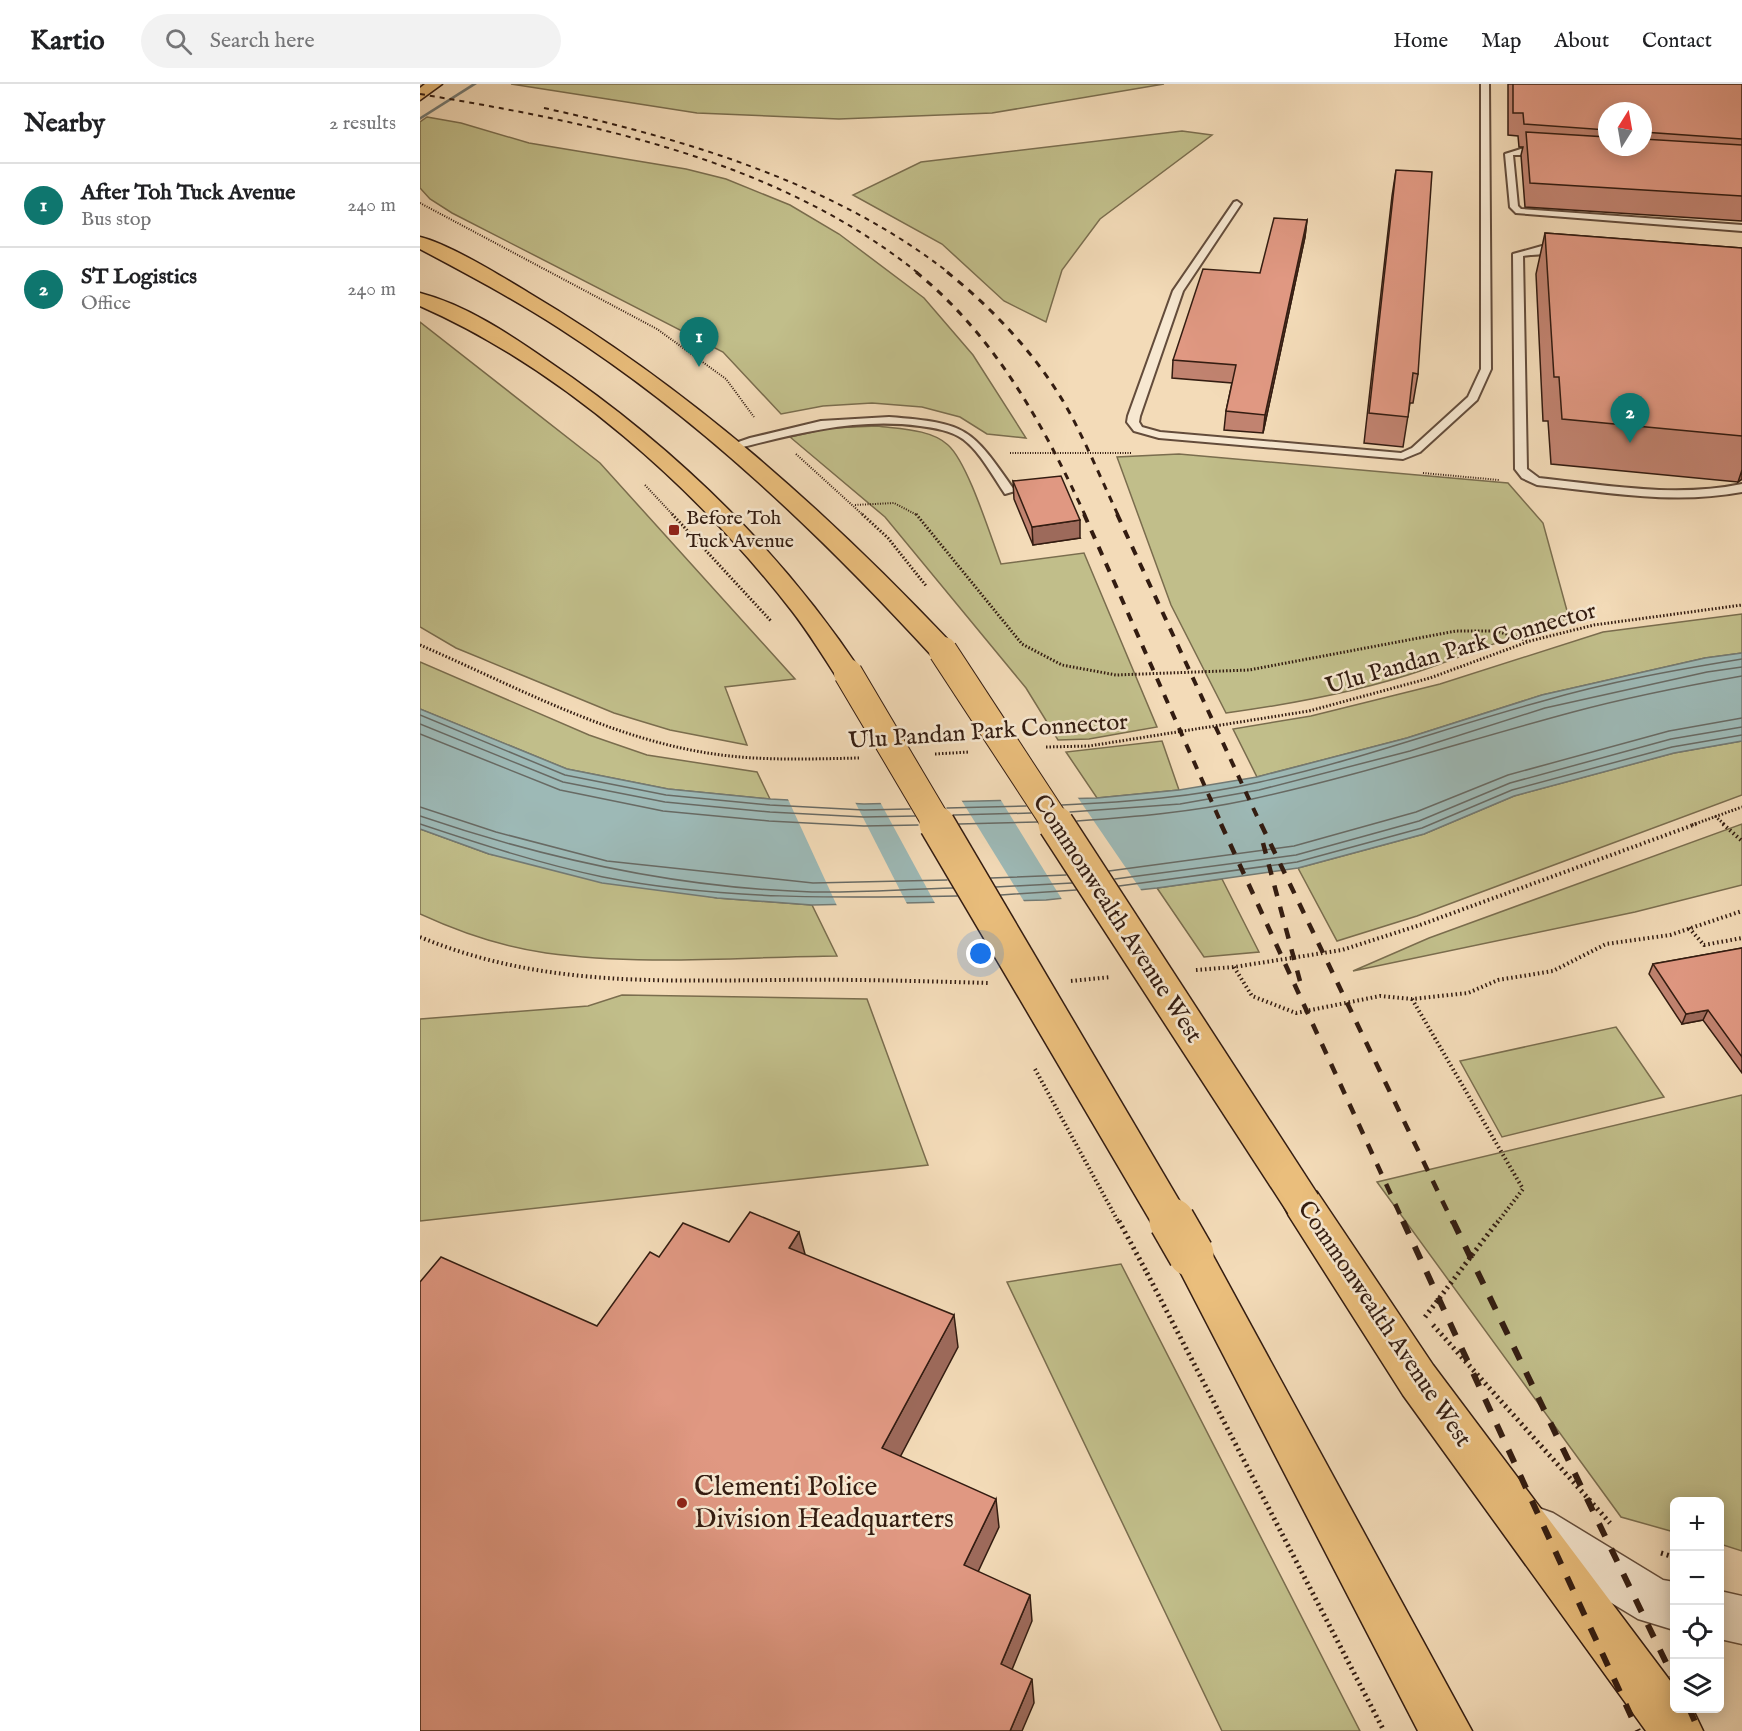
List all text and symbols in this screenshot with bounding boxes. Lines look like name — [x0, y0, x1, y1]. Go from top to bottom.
search box — [141, 14, 561, 68]
text: Kartio — [30, 24, 105, 59]
icon: search — [162, 25, 195, 58]
text: Search here — [210, 27, 315, 55]
text: Home — [1393, 28, 1448, 55]
text: Map — [1481, 28, 1521, 55]
text: About — [1554, 28, 1609, 55]
text: Contact — [1642, 28, 1712, 55]
north arrow — [1598, 102, 1652, 156]
text: Nearby — [24, 107, 105, 140]
text: 2 results — [329, 111, 396, 136]
text: After Toh Tuck Avenue — [81, 179, 295, 207]
text: 1 — [40, 193, 47, 218]
text: 240 m — [347, 193, 396, 218]
text: Bus stop — [81, 207, 151, 232]
text: ST Logistics — [81, 263, 197, 291]
text: 2 — [39, 277, 48, 302]
text: 240 m — [347, 277, 396, 302]
text: Office — [81, 291, 131, 316]
pin: 1 — [680, 318, 718, 367]
pin: 2 — [1610, 394, 1650, 443]
place label: Before Toh Tuck Avenue — [686, 506, 794, 554]
marker: Before Toh Tuck Avenue — [667, 523, 681, 537]
street label: Ulu Pandan Park Connector — [1322, 595, 1600, 703]
street label: Ulu Pandan Park Connector — [847, 707, 1129, 757]
street label: Commonwealth Avenue West — [1025, 789, 1209, 1049]
your location — [966, 939, 995, 968]
street label: Commonwealth Avenue West — [1290, 1195, 1478, 1453]
place label: Clementi Police Division Headquarters — [694, 1470, 954, 1537]
marker: Clementi Police Division Headquarters — [675, 1496, 689, 1510]
map controls — [1670, 1497, 1724, 1713]
button: + — [1670, 1497, 1724, 1551]
button: − — [1670, 1551, 1724, 1605]
button: locate — [1670, 1605, 1724, 1659]
button: layers — [1670, 1659, 1724, 1713]

